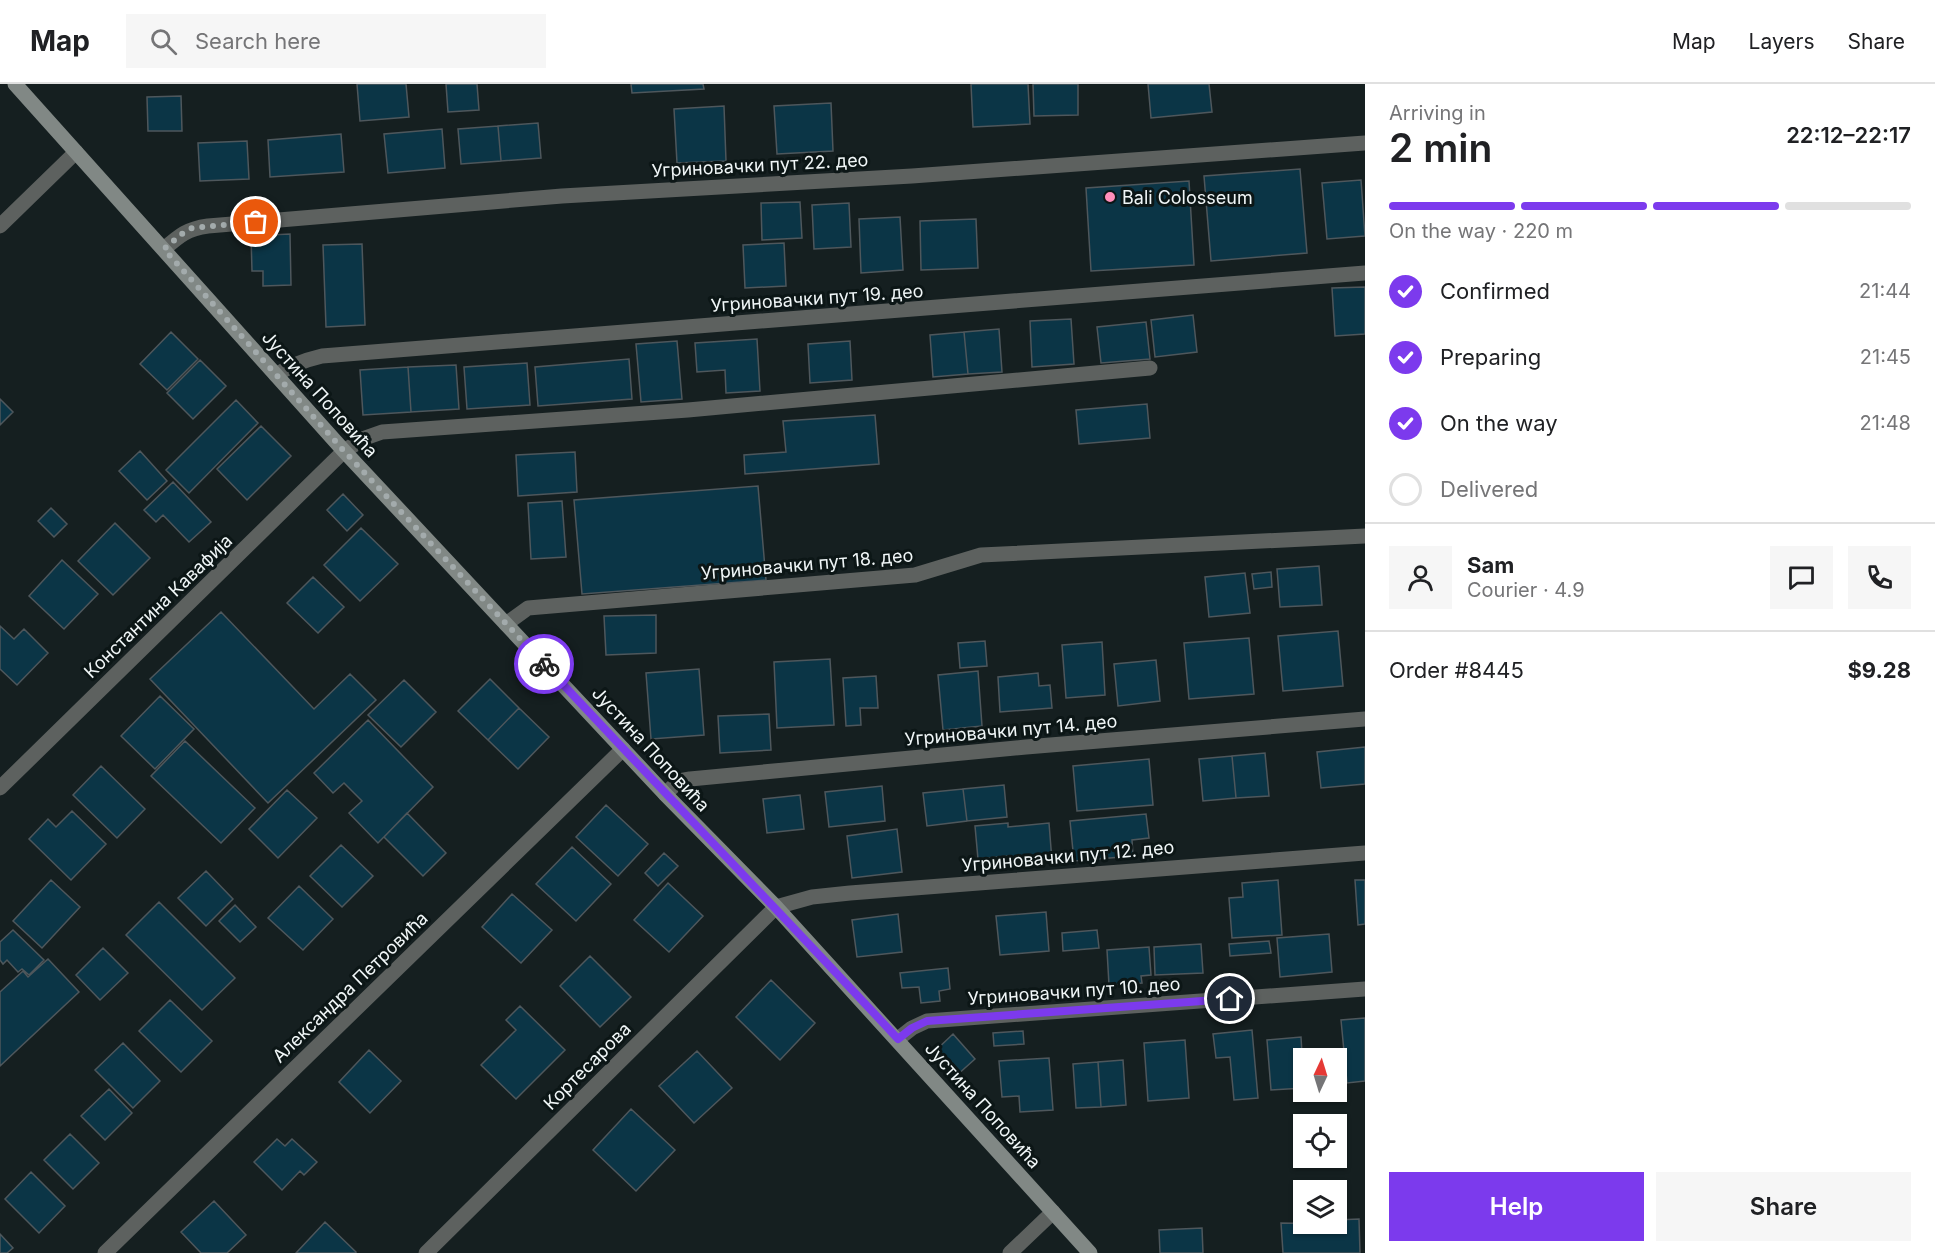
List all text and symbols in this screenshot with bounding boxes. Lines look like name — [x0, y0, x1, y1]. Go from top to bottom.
search box — [126, 14, 546, 68]
text: Map — [30, 24, 90, 58]
icon: search — [147, 25, 180, 58]
text: Search here — [195, 28, 321, 54]
text: Map — [1672, 29, 1716, 54]
text: Layers — [1749, 29, 1815, 54]
text: Share — [1848, 29, 1905, 54]
text: Arriving in — [1389, 101, 1486, 125]
text: 22:12–22:17 — [1786, 122, 1911, 148]
text: 2 min — [1389, 124, 1492, 171]
street label: Угриновачки пут 22. део — [651, 149, 869, 181]
place label: Bali Colosseum — [1122, 187, 1253, 208]
marker: Bali Colosseum — [1103, 190, 1117, 204]
pin — [230, 196, 281, 247]
icon: bag — [239, 205, 272, 238]
text: On the way · 220 m — [1389, 219, 1573, 243]
icon: check — [1389, 275, 1422, 308]
text: Confirmed — [1440, 278, 1550, 304]
text: 21:44 — [1859, 279, 1911, 303]
street label: Угриновачки пут 19. део — [710, 280, 924, 316]
street label: Јустина Поповића — [258, 327, 382, 461]
icon: check — [1389, 341, 1422, 374]
text: Preparing — [1440, 344, 1541, 370]
text: 21:45 — [1860, 345, 1911, 369]
icon: check — [1389, 407, 1422, 440]
text: On the way — [1440, 410, 1558, 436]
text: 21:48 — [1860, 411, 1911, 435]
text: Delivered — [1440, 476, 1538, 502]
street label: Константина Кавафија — [80, 530, 236, 682]
street label: Угриновачки пут 18. део — [700, 544, 914, 584]
button: person — [1389, 546, 1452, 609]
button: chat — [1770, 546, 1833, 609]
button: phone — [1848, 546, 1911, 609]
text: Sam — [1467, 552, 1514, 578]
text: Courier · 4.9 — [1467, 578, 1585, 602]
courier — [514, 634, 574, 694]
icon: bike — [528, 648, 561, 681]
text: Order #8445 — [1389, 657, 1524, 683]
text: $9.28 — [1847, 657, 1911, 683]
street label: Јустина Поповића — [588, 682, 714, 816]
street label: Угриновачки пут 14. део — [904, 710, 1118, 750]
street label: Угриновачки пут 12. део — [961, 836, 1175, 876]
street label: Александра Петровића — [268, 907, 432, 1067]
street label: Угриновачки пут 10. део — [967, 973, 1181, 1009]
pin — [1204, 973, 1255, 1024]
icon: home — [1213, 982, 1246, 1015]
street label: Кортесарова — [539, 1018, 635, 1114]
street label: Јустина Поповића — [921, 1038, 1045, 1172]
north arrow — [1293, 1048, 1347, 1102]
map controls — [1293, 1048, 1347, 1234]
button: locate — [1293, 1114, 1347, 1168]
button: Help — [1389, 1172, 1644, 1241]
button: Share — [1656, 1172, 1911, 1241]
button: layers — [1293, 1180, 1347, 1234]

